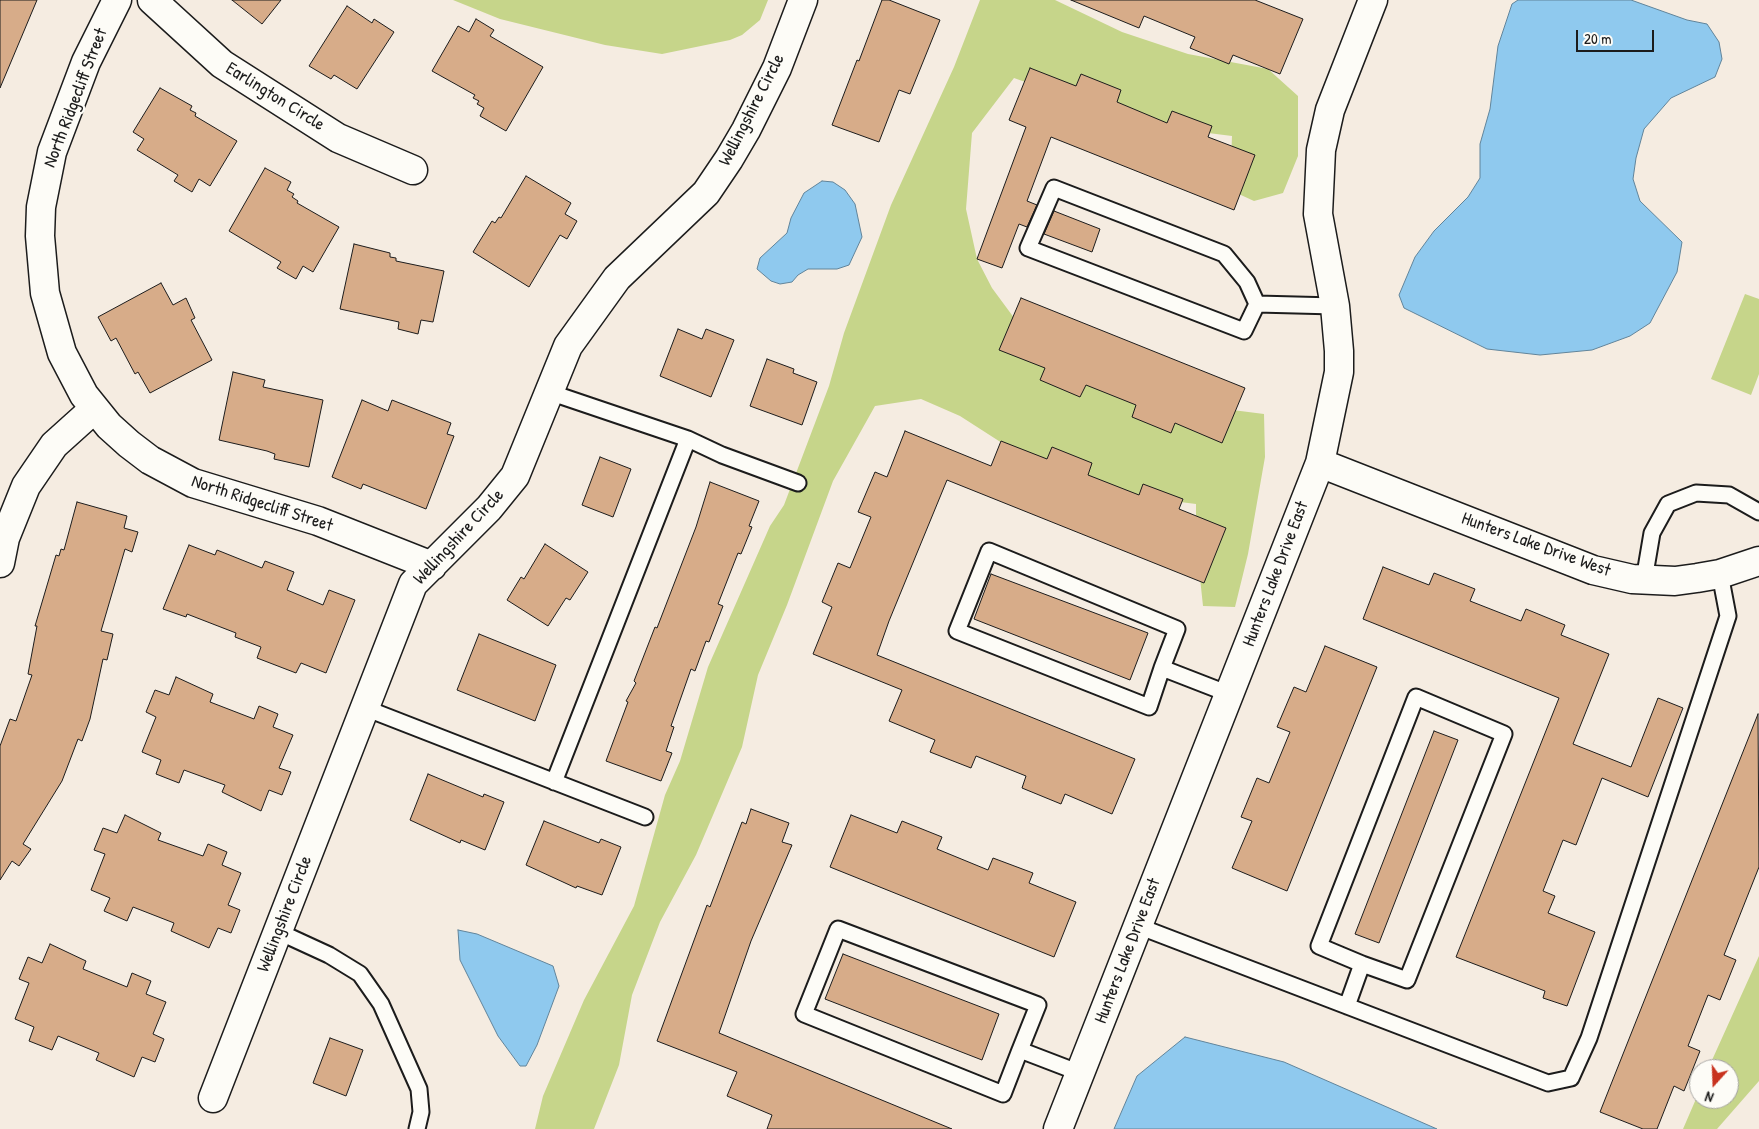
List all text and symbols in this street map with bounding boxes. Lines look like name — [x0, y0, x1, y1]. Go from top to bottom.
scale bar — [1579, 20, 1656, 52]
street label: North Ridgecliff Street — [40, 25, 112, 171]
text: 20 m — [1584, 28, 1611, 49]
street label: Wellingshire Circle — [715, 50, 789, 170]
street label: Earlington Circle — [222, 58, 328, 136]
street label: North Ridgecliff Street — [189, 471, 335, 537]
street label: Wellingshire Circle — [409, 485, 509, 589]
street label: Hunters Lake Drive East — [1238, 498, 1314, 650]
street label: Hunters Lake Drive West — [1459, 508, 1613, 582]
street label: Wellingshire Circle — [253, 853, 317, 975]
street label: Hunters Lake Drive East — [1090, 875, 1166, 1027]
north arrow — [1689, 1059, 1739, 1109]
text: N — [1702, 1087, 1716, 1108]

